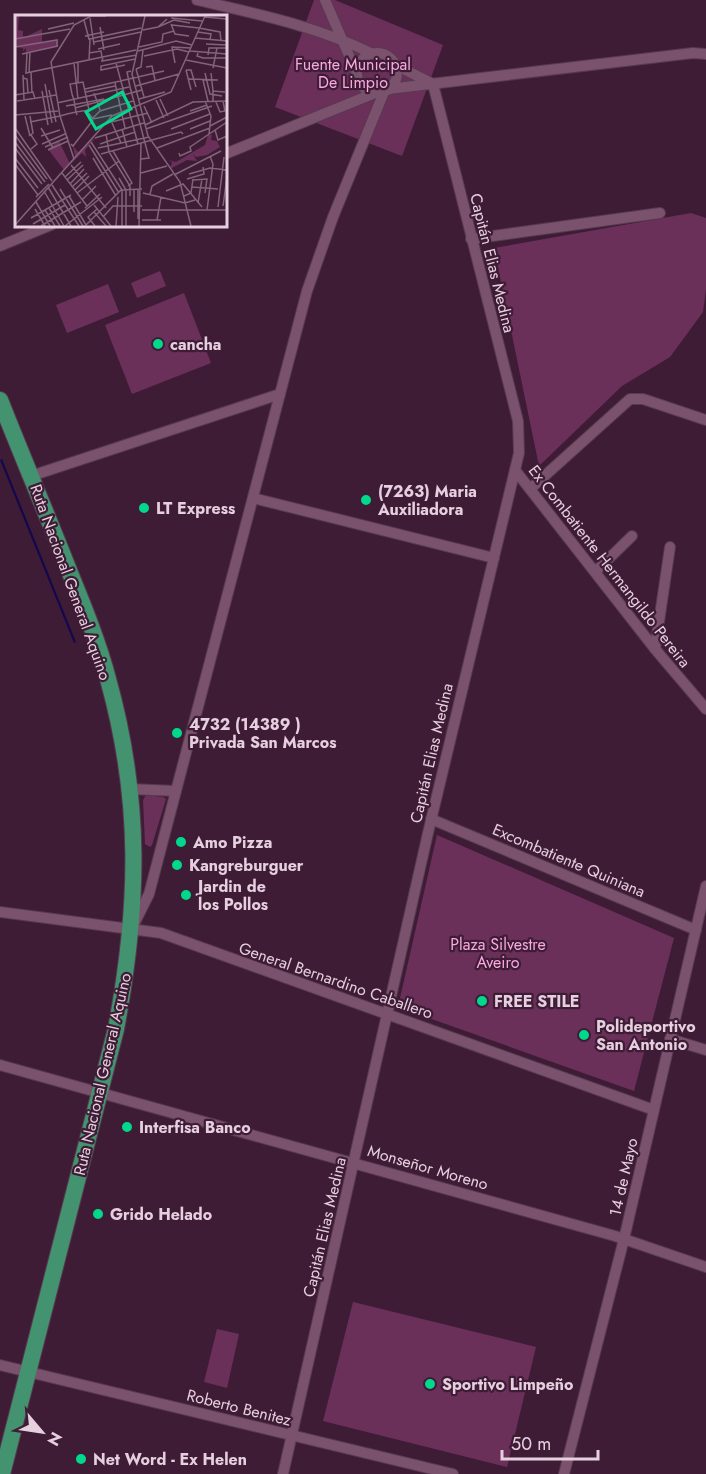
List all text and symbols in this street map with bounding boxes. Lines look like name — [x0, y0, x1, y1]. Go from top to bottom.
inset map — [15, 15, 226, 226]
park label: Fuente Municipal De Limpio — [295, 53, 411, 94]
street label: Capitán Elias Medina — [464, 191, 521, 335]
place label: cancha — [170, 333, 221, 356]
marker: cancha — [151, 337, 165, 351]
street label: Ex Combatiente Hermangildo Pereira — [523, 460, 696, 673]
place label: (7263) Maria Auxiliadora — [377, 480, 477, 521]
street label: Ruta Nacional General Aquino — [24, 481, 117, 684]
marker: (7263) Maria Auxiliadora — [359, 493, 373, 507]
place label: LT Express — [156, 497, 235, 520]
marker: LT Express — [137, 501, 151, 515]
street label: Capitán Elias Medina — [404, 681, 459, 825]
place label: 4732 (14389 ) Privada San Marcos — [189, 713, 336, 754]
marker: 4732 (14389 ) Privada San Marcos — [170, 726, 184, 740]
street label: Excombatiente Quiniana — [489, 818, 649, 903]
place label: Amo Pizza — [192, 831, 272, 854]
marker: Amo Pizza — [174, 835, 188, 849]
place label: Kangreburguer — [189, 854, 304, 877]
marker: Kangreburguer — [170, 858, 184, 872]
place label: Jardin de los Pollos — [195, 875, 268, 916]
marker: Jardin de los Pollos — [179, 888, 193, 902]
park label: Plaza Silvestre Aveiro — [450, 933, 546, 974]
street label: General Bernardino Caballero — [236, 936, 436, 1025]
street label: Ruta Nacional General Aquino — [68, 970, 137, 1178]
place label: FREE STILE — [494, 990, 580, 1013]
marker: FREE STILE — [475, 994, 489, 1008]
place label: Polideportivo San Antonio — [596, 1015, 696, 1056]
marker: Polideportivo San Antonio — [577, 1028, 591, 1042]
place label: Interfisa Banco — [139, 1116, 251, 1139]
marker: Interfisa Banco — [120, 1120, 134, 1134]
street label: 14 de Mayo — [603, 1135, 644, 1218]
street label: Monseñor Moreno — [365, 1139, 491, 1196]
street label: Capitán Elias Medina — [297, 1155, 352, 1299]
place label: Grido Helado — [110, 1203, 212, 1226]
marker: Grido Helado — [91, 1207, 105, 1221]
place label: Sportivo Limpeño — [442, 1373, 574, 1396]
marker: Sportivo Limpeño — [423, 1377, 437, 1391]
street label: Roberto Benitez — [184, 1383, 294, 1432]
north arrow — [12, 1402, 72, 1462]
scale bar — [502, 1423, 598, 1461]
text: N — [42, 1428, 68, 1450]
text: 50 m — [511, 1431, 551, 1457]
place label: Net Word - Ex Helen — [93, 1448, 247, 1471]
marker: Net Word - Ex Helen — [74, 1452, 88, 1466]

